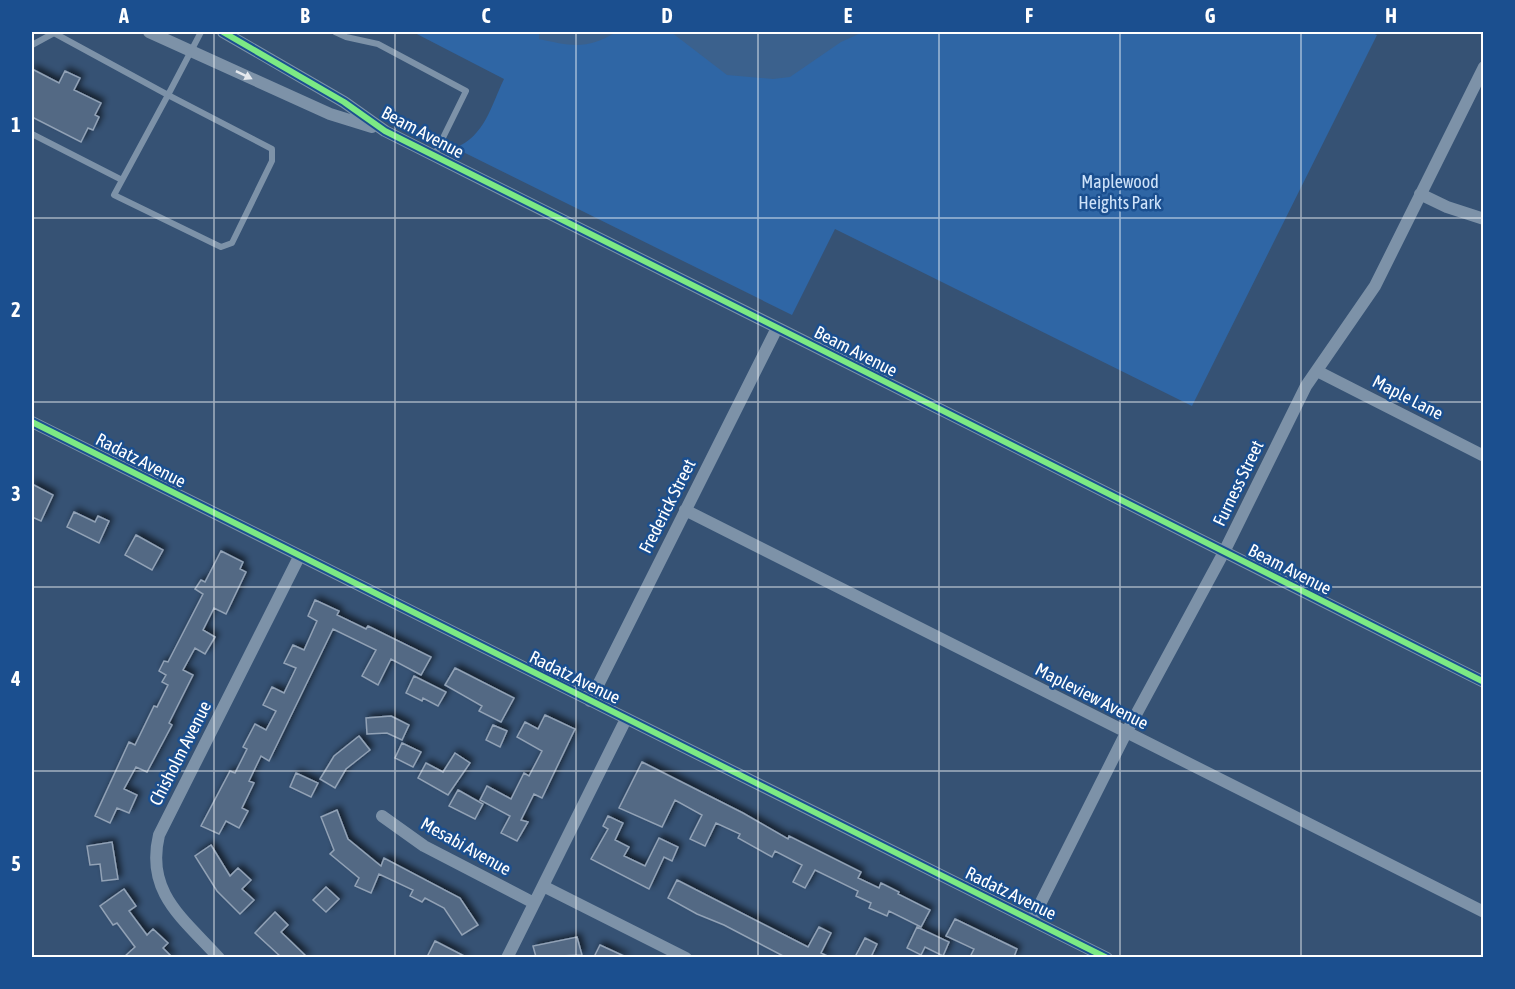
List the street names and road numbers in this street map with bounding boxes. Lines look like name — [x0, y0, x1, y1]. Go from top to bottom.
street label: Beam Avenue — [378, 102, 468, 162]
street label: Beam Avenue — [811, 321, 901, 381]
street label: Maple Lane — [1369, 370, 1447, 424]
street label: Radatz Avenue — [92, 428, 190, 492]
street label: Furness Street — [1208, 437, 1268, 529]
street label: Frederick Street — [634, 455, 700, 557]
street label: Beam Avenue — [1245, 539, 1335, 599]
street label: Radatz Avenue — [526, 646, 624, 708]
street label: Mapleview Avenue — [1032, 658, 1152, 734]
street label: Chisholm Avenue — [145, 697, 215, 809]
street label: Mesabi Avenue — [417, 813, 515, 879]
street label: Radatz Avenue — [962, 862, 1060, 924]

